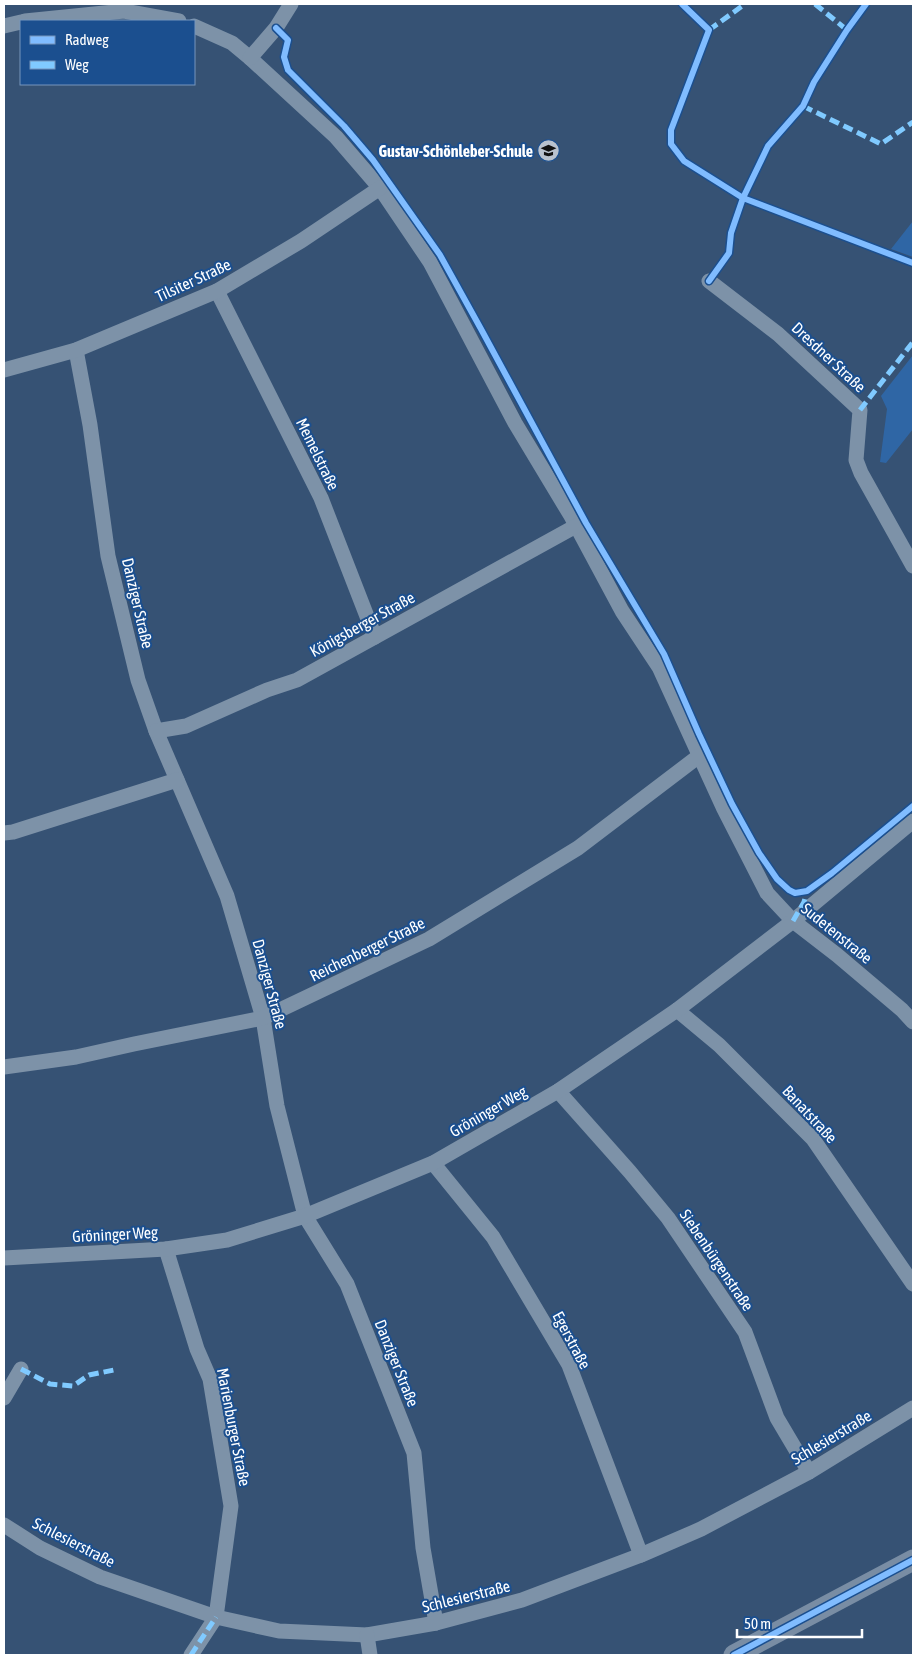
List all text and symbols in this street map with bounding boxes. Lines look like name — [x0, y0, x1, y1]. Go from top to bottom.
legend — [20, 20, 195, 85]
text: Radweg — [65, 31, 109, 48]
text: Weg — [65, 56, 89, 73]
school or university icon: Gustav-Schönleber-Schule — [537, 139, 561, 163]
place label: Gustav-Schönleber-Schule — [378, 142, 533, 160]
street label: Tilsiter Straße — [153, 255, 233, 305]
street label: Dresdner Straße — [788, 318, 870, 396]
street label: Memelstraße — [293, 415, 343, 493]
street label: Danziger Straße — [118, 556, 157, 650]
street label: Königsberger Straße — [307, 588, 418, 661]
street label: Sudetenstraße — [798, 899, 876, 967]
street label: Reichenberger Straße — [307, 913, 428, 985]
street label: Danziger Straße — [248, 937, 291, 1031]
street label: Gröninger Weg — [446, 1082, 530, 1141]
street label: Banatstraße — [779, 1082, 841, 1146]
street label: Siebenbürgenstraße — [676, 1206, 758, 1315]
street label: Gröninger Weg — [72, 1223, 159, 1246]
street label: Egerstraße — [549, 1308, 595, 1372]
street label: Danziger Straße — [370, 1317, 423, 1410]
street label: Marienburger Straße — [213, 1366, 254, 1488]
street label: Schlesierstraße — [788, 1406, 874, 1468]
street label: Schlesierstraße — [30, 1514, 118, 1570]
street label: Schlesierstraße — [420, 1576, 512, 1616]
scale bar — [737, 1606, 862, 1638]
text: 50 m — [744, 1615, 771, 1632]

